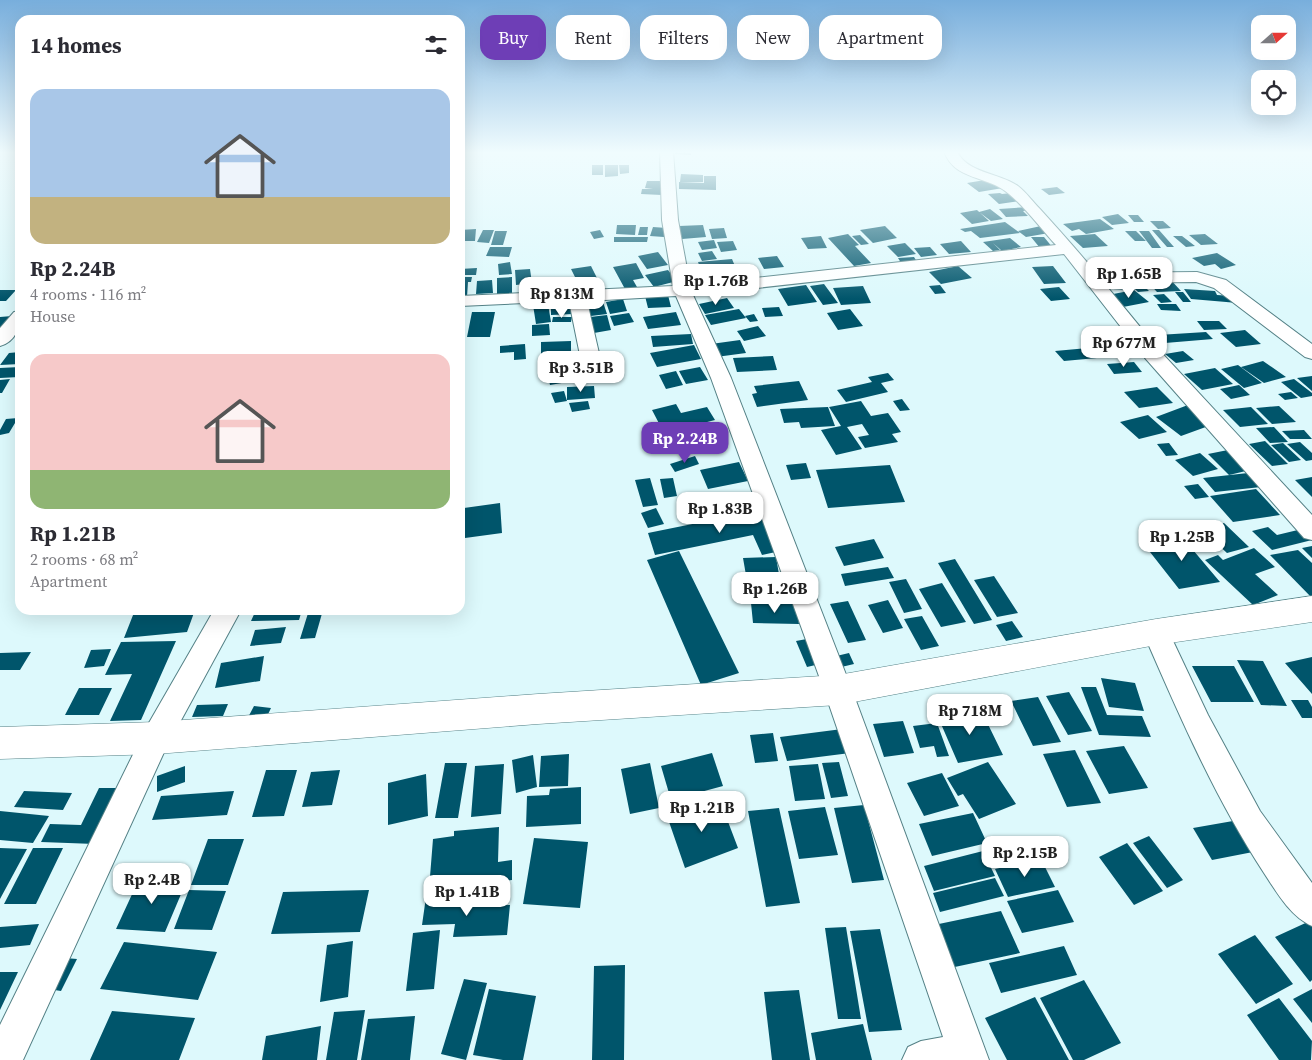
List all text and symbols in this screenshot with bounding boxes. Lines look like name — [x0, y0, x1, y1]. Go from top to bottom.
chip: Buy — [480, 15, 546, 60]
chip: Rent — [556, 15, 630, 60]
chip: Filters — [640, 15, 727, 60]
chip: New — [737, 15, 809, 60]
chip: Apartment — [819, 15, 942, 60]
north arrow — [1251, 15, 1296, 60]
map controls — [1251, 15, 1296, 115]
text: 14 homes — [30, 31, 122, 60]
icon: filters — [422, 31, 450, 59]
button: locate — [1251, 70, 1296, 115]
icon: home — [195, 121, 285, 211]
text: Rp 2.24B — [30, 254, 115, 283]
pin: Rp 1.65B — [1077, 256, 1181, 299]
text: Rp 1.65B — [1096, 262, 1162, 284]
pin: Rp 1.76B — [664, 264, 768, 306]
text: Rp 1.76B — [683, 269, 749, 291]
pin: Rp 813M — [516, 276, 608, 319]
text: Rp 813M — [530, 282, 594, 304]
text: 4 rooms · 116 m² — [30, 283, 146, 305]
text: House — [30, 305, 75, 327]
pin: Rp 677M — [1078, 326, 1170, 368]
text: Rp 677M — [1092, 331, 1156, 353]
pin: Rp 3.51B — [529, 350, 633, 393]
text: Rp 3.51B — [548, 356, 614, 378]
icon: home — [195, 386, 285, 476]
pin: Rp 2.24B — [633, 422, 737, 464]
text: Rp 2.24B — [652, 427, 718, 449]
pin: Rp 1.83B — [668, 492, 772, 534]
text: Rp 1.83B — [687, 497, 753, 519]
text: Rp 1.21B — [30, 519, 115, 548]
pin: Rp 1.25B — [1130, 520, 1234, 562]
text: Rp 1.25B — [1149, 525, 1215, 547]
text: 2 rooms · 68 m² — [30, 548, 138, 570]
text: Apartment — [30, 570, 107, 592]
pin: Rp 1.26B — [723, 572, 827, 614]
text: Rp 1.26B — [742, 577, 808, 599]
pin: Rp 718M — [924, 694, 1016, 736]
text: Rp 718M — [938, 699, 1002, 721]
pin: Rp 1.21B — [650, 790, 754, 833]
text: Rp 1.21B — [669, 796, 735, 818]
pin: Rp 2.15B — [973, 836, 1077, 878]
text: Rp 2.15B — [992, 841, 1058, 863]
pin: Rp 2.4B — [106, 862, 198, 905]
text: Rp 2.4B — [124, 868, 180, 890]
pin: Rp 1.41B — [415, 874, 519, 917]
text: Rp 1.41B — [434, 880, 500, 902]

